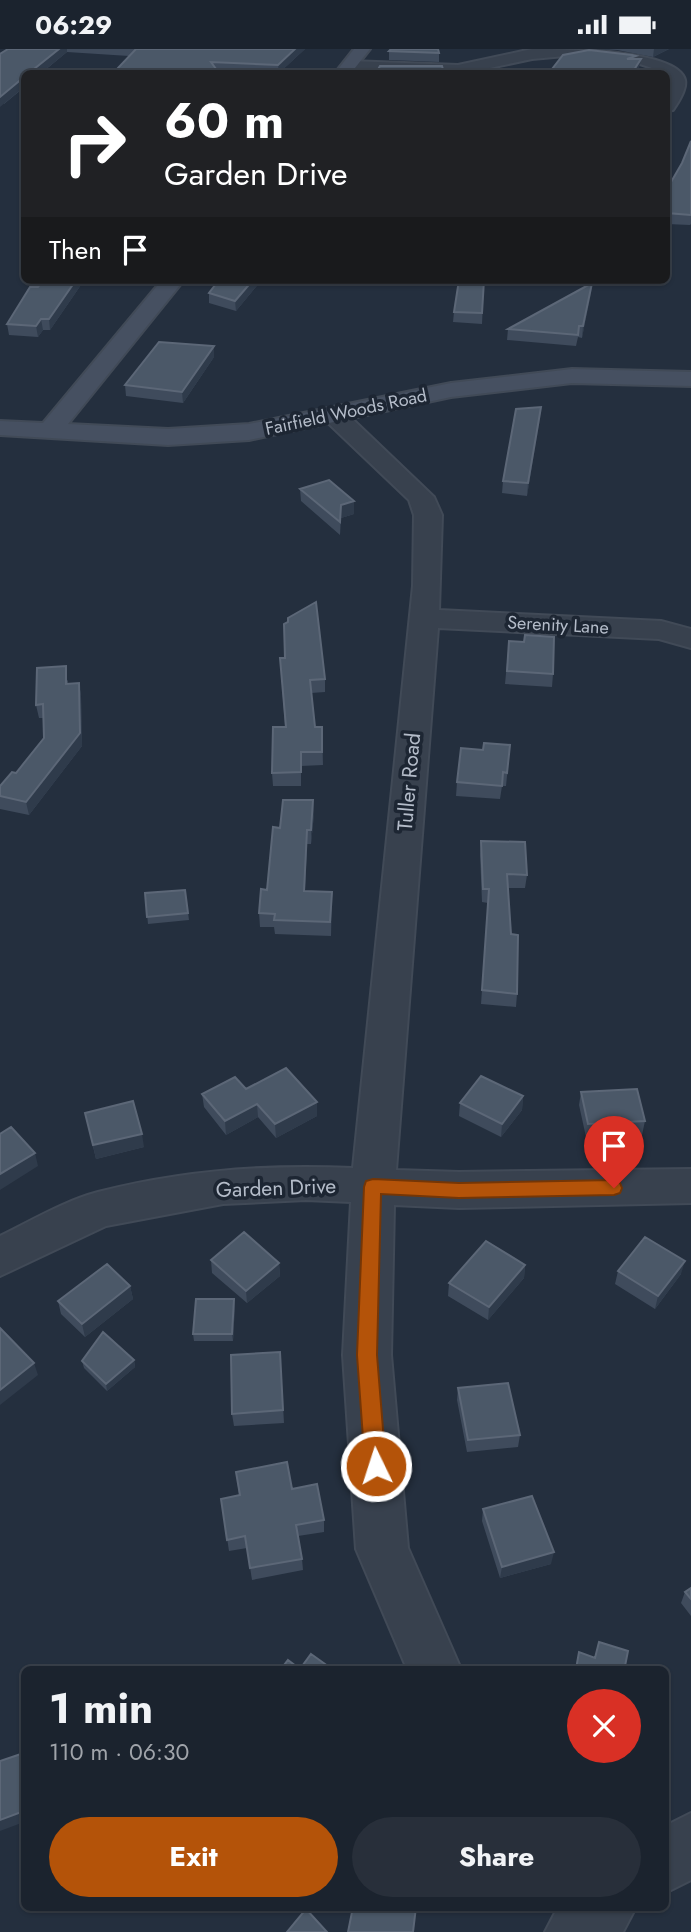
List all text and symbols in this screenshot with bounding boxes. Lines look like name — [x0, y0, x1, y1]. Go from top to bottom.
text: 06:29 — [35, 6, 112, 44]
text: 60 m — [164, 86, 284, 156]
icon: right — [49, 98, 140, 189]
text: Garden Drive — [164, 151, 347, 197]
text: Then — [49, 231, 102, 269]
icon: arrive — [116, 231, 154, 269]
street label: Fairfield Woods Road — [263, 382, 429, 442]
street label: Serenity Lane — [507, 609, 609, 641]
street label: Tuller Road — [390, 732, 428, 832]
pin — [584, 1116, 644, 1188]
icon: arrive — [595, 1127, 633, 1165]
street label: Garden Drive — [215, 1171, 337, 1205]
position arrow — [339, 1429, 413, 1503]
text: 1 min — [49, 1678, 153, 1739]
button: close — [567, 1689, 641, 1763]
text: 110 m · 06:30 — [49, 1735, 189, 1769]
button: Exit — [49, 1817, 338, 1897]
button: Share — [352, 1817, 641, 1897]

